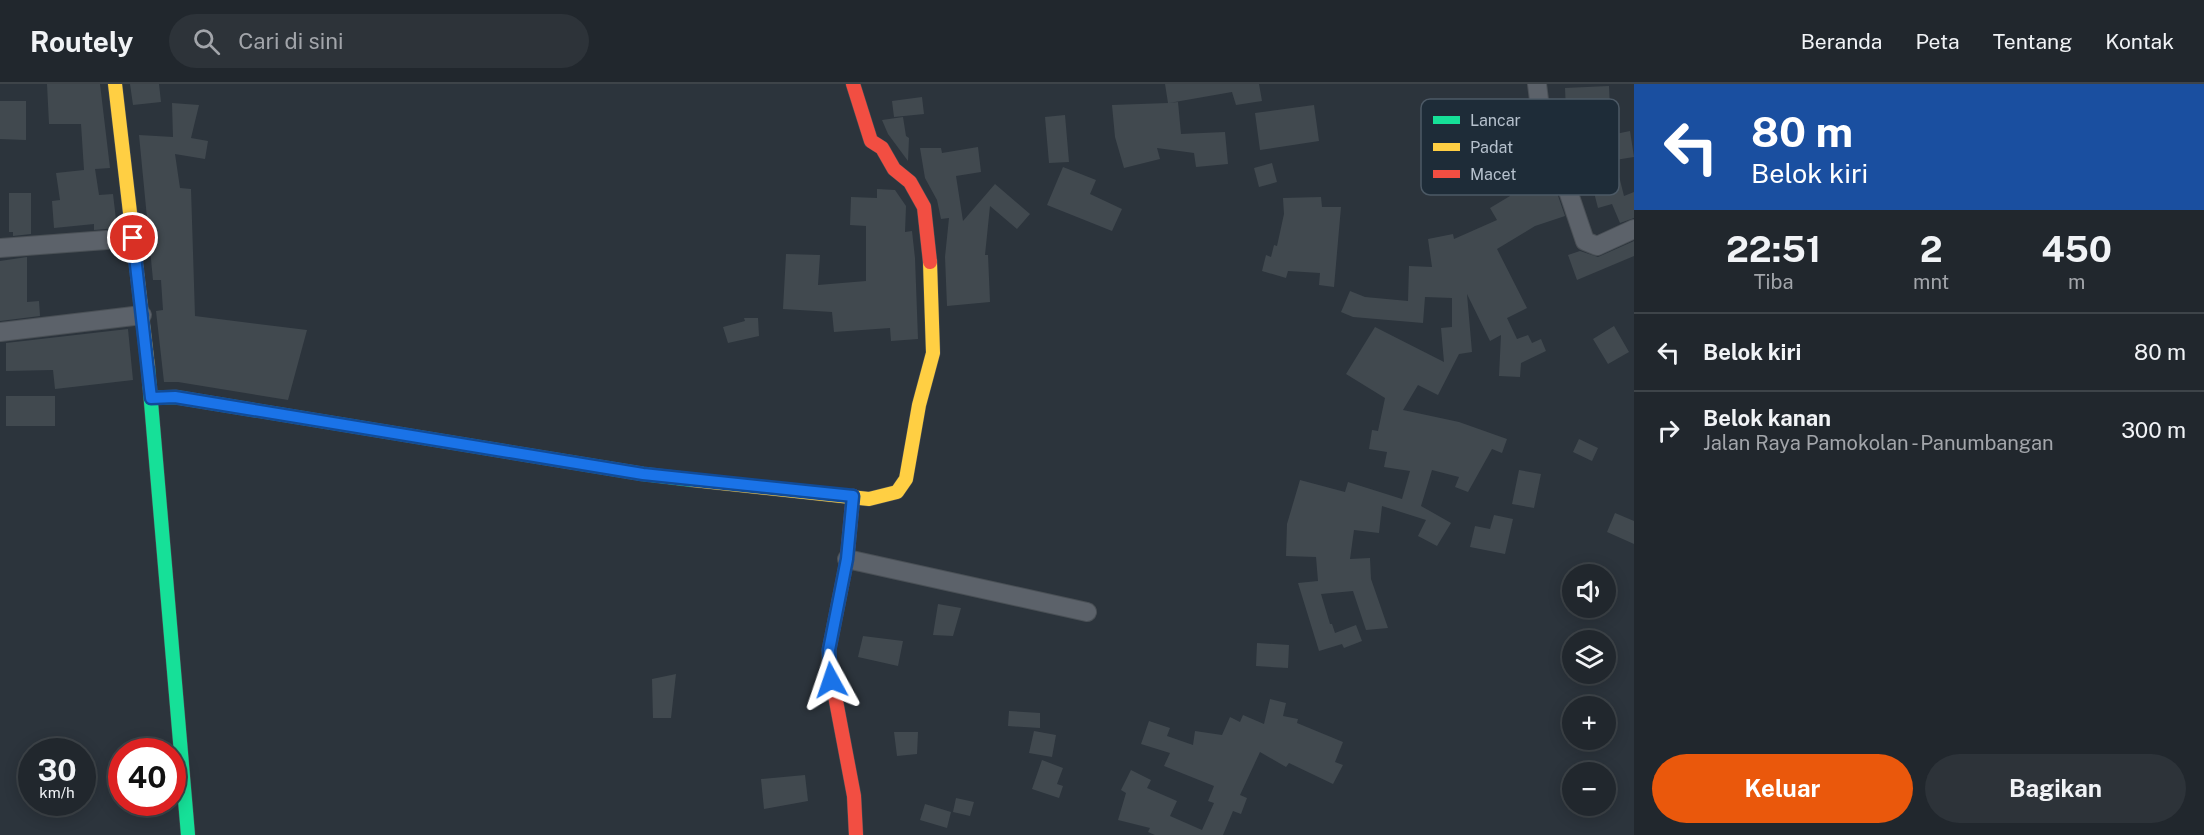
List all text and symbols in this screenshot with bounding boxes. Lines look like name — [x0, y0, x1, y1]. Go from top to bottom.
search box — [169, 14, 589, 68]
text: Routely — [30, 25, 133, 58]
icon: search — [190, 25, 223, 58]
text: Cari di sini — [238, 28, 343, 54]
text: Beranda — [1801, 29, 1882, 54]
text: Peta — [1915, 29, 1960, 54]
text: Tentang — [1993, 29, 2072, 54]
text: Kontak — [2105, 29, 2174, 54]
legend — [1421, 99, 1619, 195]
text: 80 m — [1751, 107, 1853, 156]
icon: left — [1652, 108, 1730, 186]
text: Lancar — [1470, 111, 1521, 130]
text: Padat — [1470, 138, 1513, 157]
text: Belok kiri — [1751, 157, 1868, 189]
text: Macet — [1470, 165, 1517, 184]
pin — [107, 212, 158, 263]
icon: arrive — [116, 221, 149, 254]
text: 22:51 — [1726, 228, 1821, 270]
text: 2 — [1920, 228, 1943, 270]
text: 450 — [2041, 228, 2112, 270]
text: Tiba — [1754, 270, 1793, 294]
text: mnt — [1913, 270, 1949, 294]
text: m — [2068, 270, 2085, 294]
icon: left — [1652, 336, 1685, 369]
text: Belok kiri — [1703, 339, 1801, 365]
text: 80 m — [2134, 339, 2186, 365]
text: Belok kanan — [1703, 405, 1831, 431]
icon: right — [1652, 414, 1685, 447]
text: 300 m — [2121, 417, 2186, 443]
text: Jalan Raya Pamokolan - Panumbangan — [1703, 431, 2054, 455]
map controls — [1562, 564, 1616, 816]
button: sound — [1562, 564, 1616, 618]
button: layers — [1562, 630, 1616, 684]
position arrow — [799, 648, 863, 712]
button: + — [1562, 696, 1616, 750]
speed limit sign: 40 — [108, 738, 186, 816]
text: 30 — [37, 752, 77, 788]
button: Keluar — [1652, 754, 1913, 823]
button: Bagikan — [1925, 754, 2186, 823]
button: − — [1562, 762, 1616, 816]
text: km/h — [39, 784, 75, 801]

